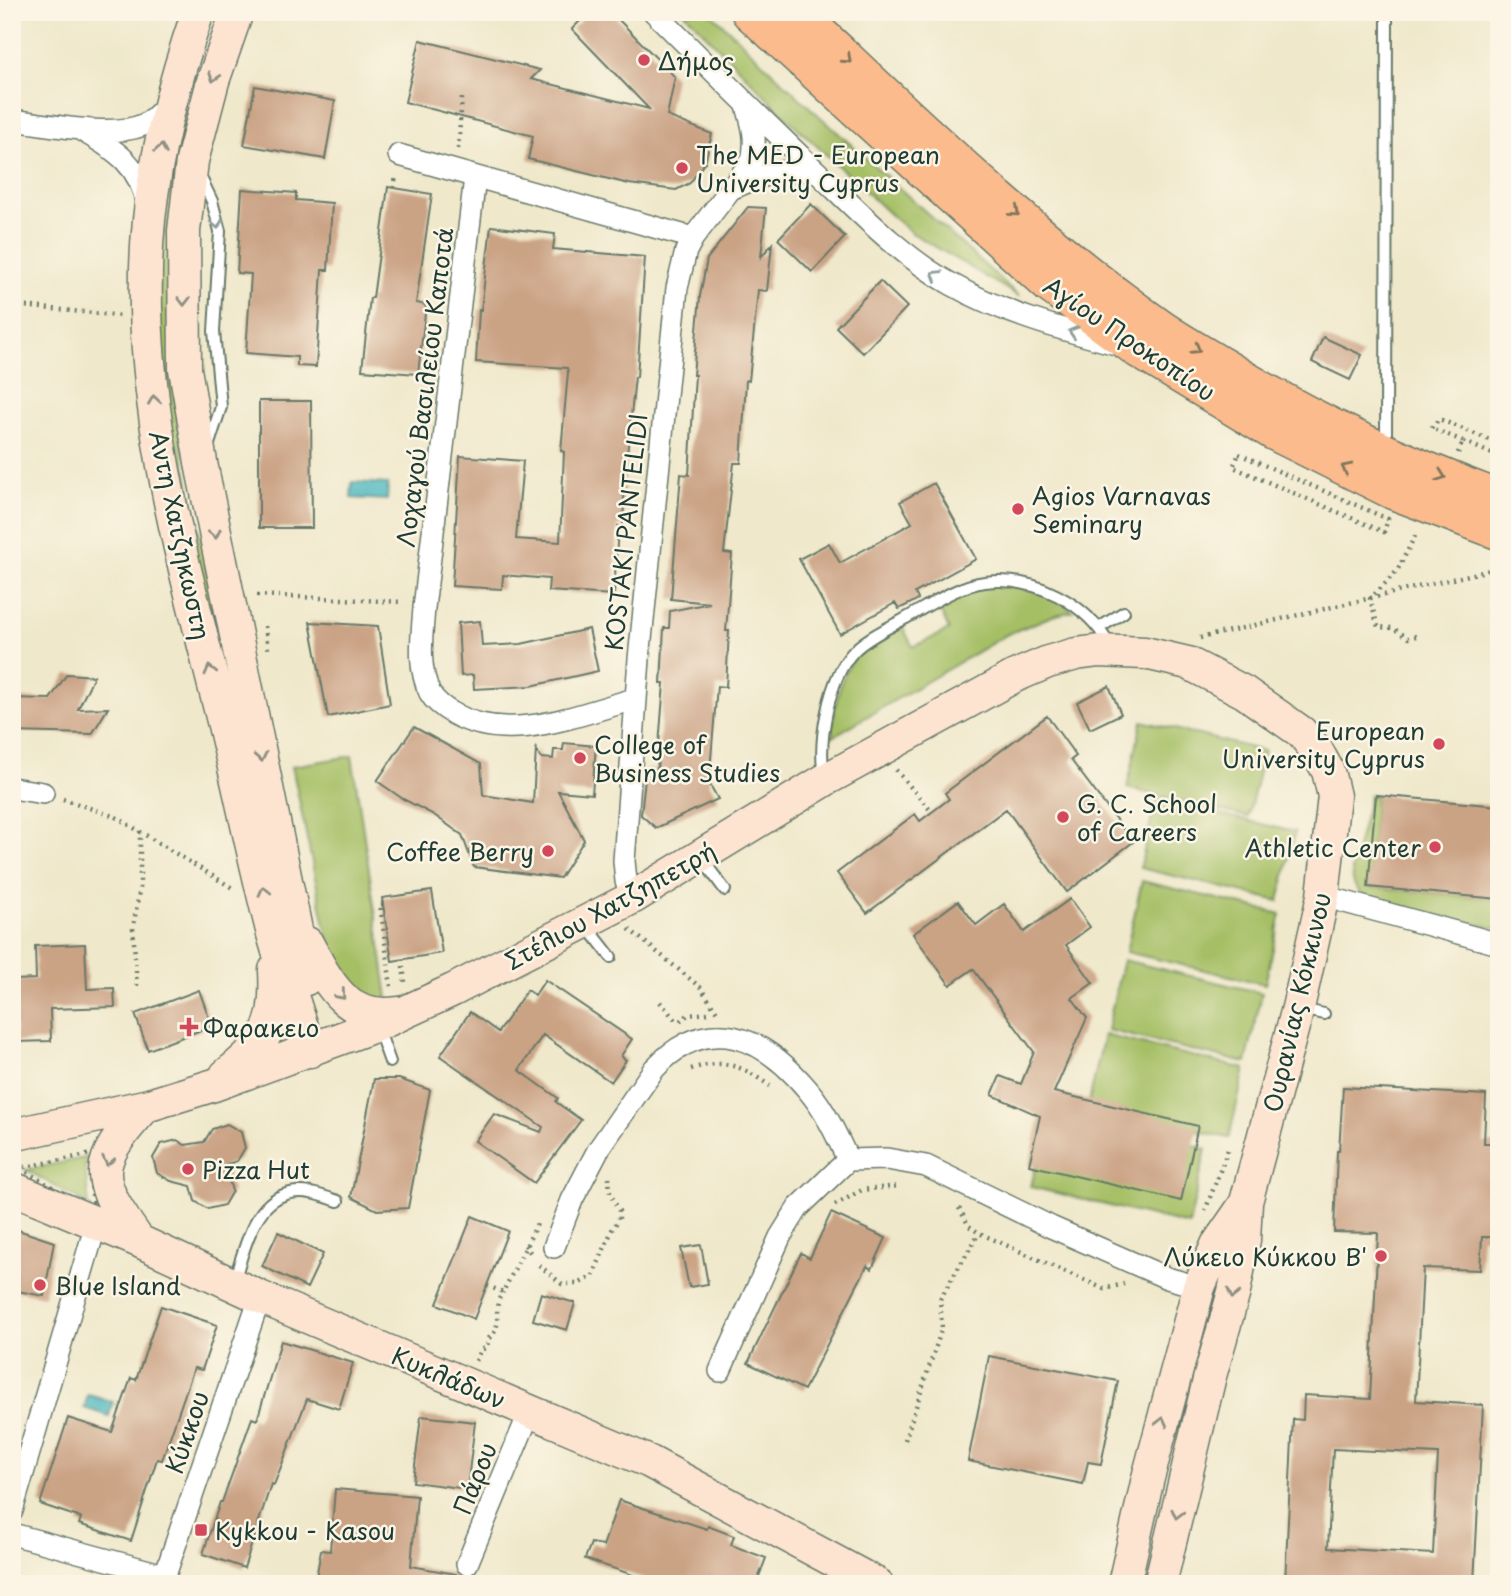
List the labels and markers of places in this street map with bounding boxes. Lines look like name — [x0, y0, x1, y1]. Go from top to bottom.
place label: Δήμος — [658, 42, 734, 78]
marker: Δήμος — [636, 52, 652, 68]
place label: The MED - European University Cyprus — [696, 136, 940, 200]
marker: The MED - European University Cyprus — [674, 160, 690, 176]
place label: Agios Varnavas Seminary — [1032, 477, 1211, 541]
marker: Agios Varnavas Seminary — [1010, 501, 1026, 517]
place label: European University Cyprus — [1222, 712, 1425, 776]
place label: College of Business Studies — [594, 726, 780, 790]
marker: European University Cyprus — [1431, 736, 1447, 752]
marker: College of Business Studies — [572, 750, 588, 766]
place label: G. C. School of Careers — [1077, 785, 1217, 849]
marker: G. C. School of Careers — [1055, 809, 1071, 825]
place label: Athletic Center — [1244, 829, 1422, 865]
place label: Coffee Berry — [386, 833, 534, 869]
marker: Athletic Center — [1427, 839, 1443, 855]
marker: Coffee Berry — [540, 843, 556, 859]
place label: Φαρακειο — [203, 1009, 319, 1045]
marker: Φαρακειο — [181, 1019, 197, 1035]
place label: Pizza Hut — [202, 1151, 310, 1187]
marker: Pizza Hut — [180, 1161, 196, 1177]
place label: Λύκειο Κύκκου Β' — [1164, 1238, 1367, 1274]
marker: Λύκειο Κύκκου Β' — [1373, 1248, 1389, 1264]
place label: Blue Island — [54, 1267, 181, 1303]
marker: Blue Island — [32, 1277, 48, 1293]
place label: Kykkou - Kasou — [215, 1512, 395, 1548]
marker: Kykkou - Kasou — [193, 1522, 209, 1538]

